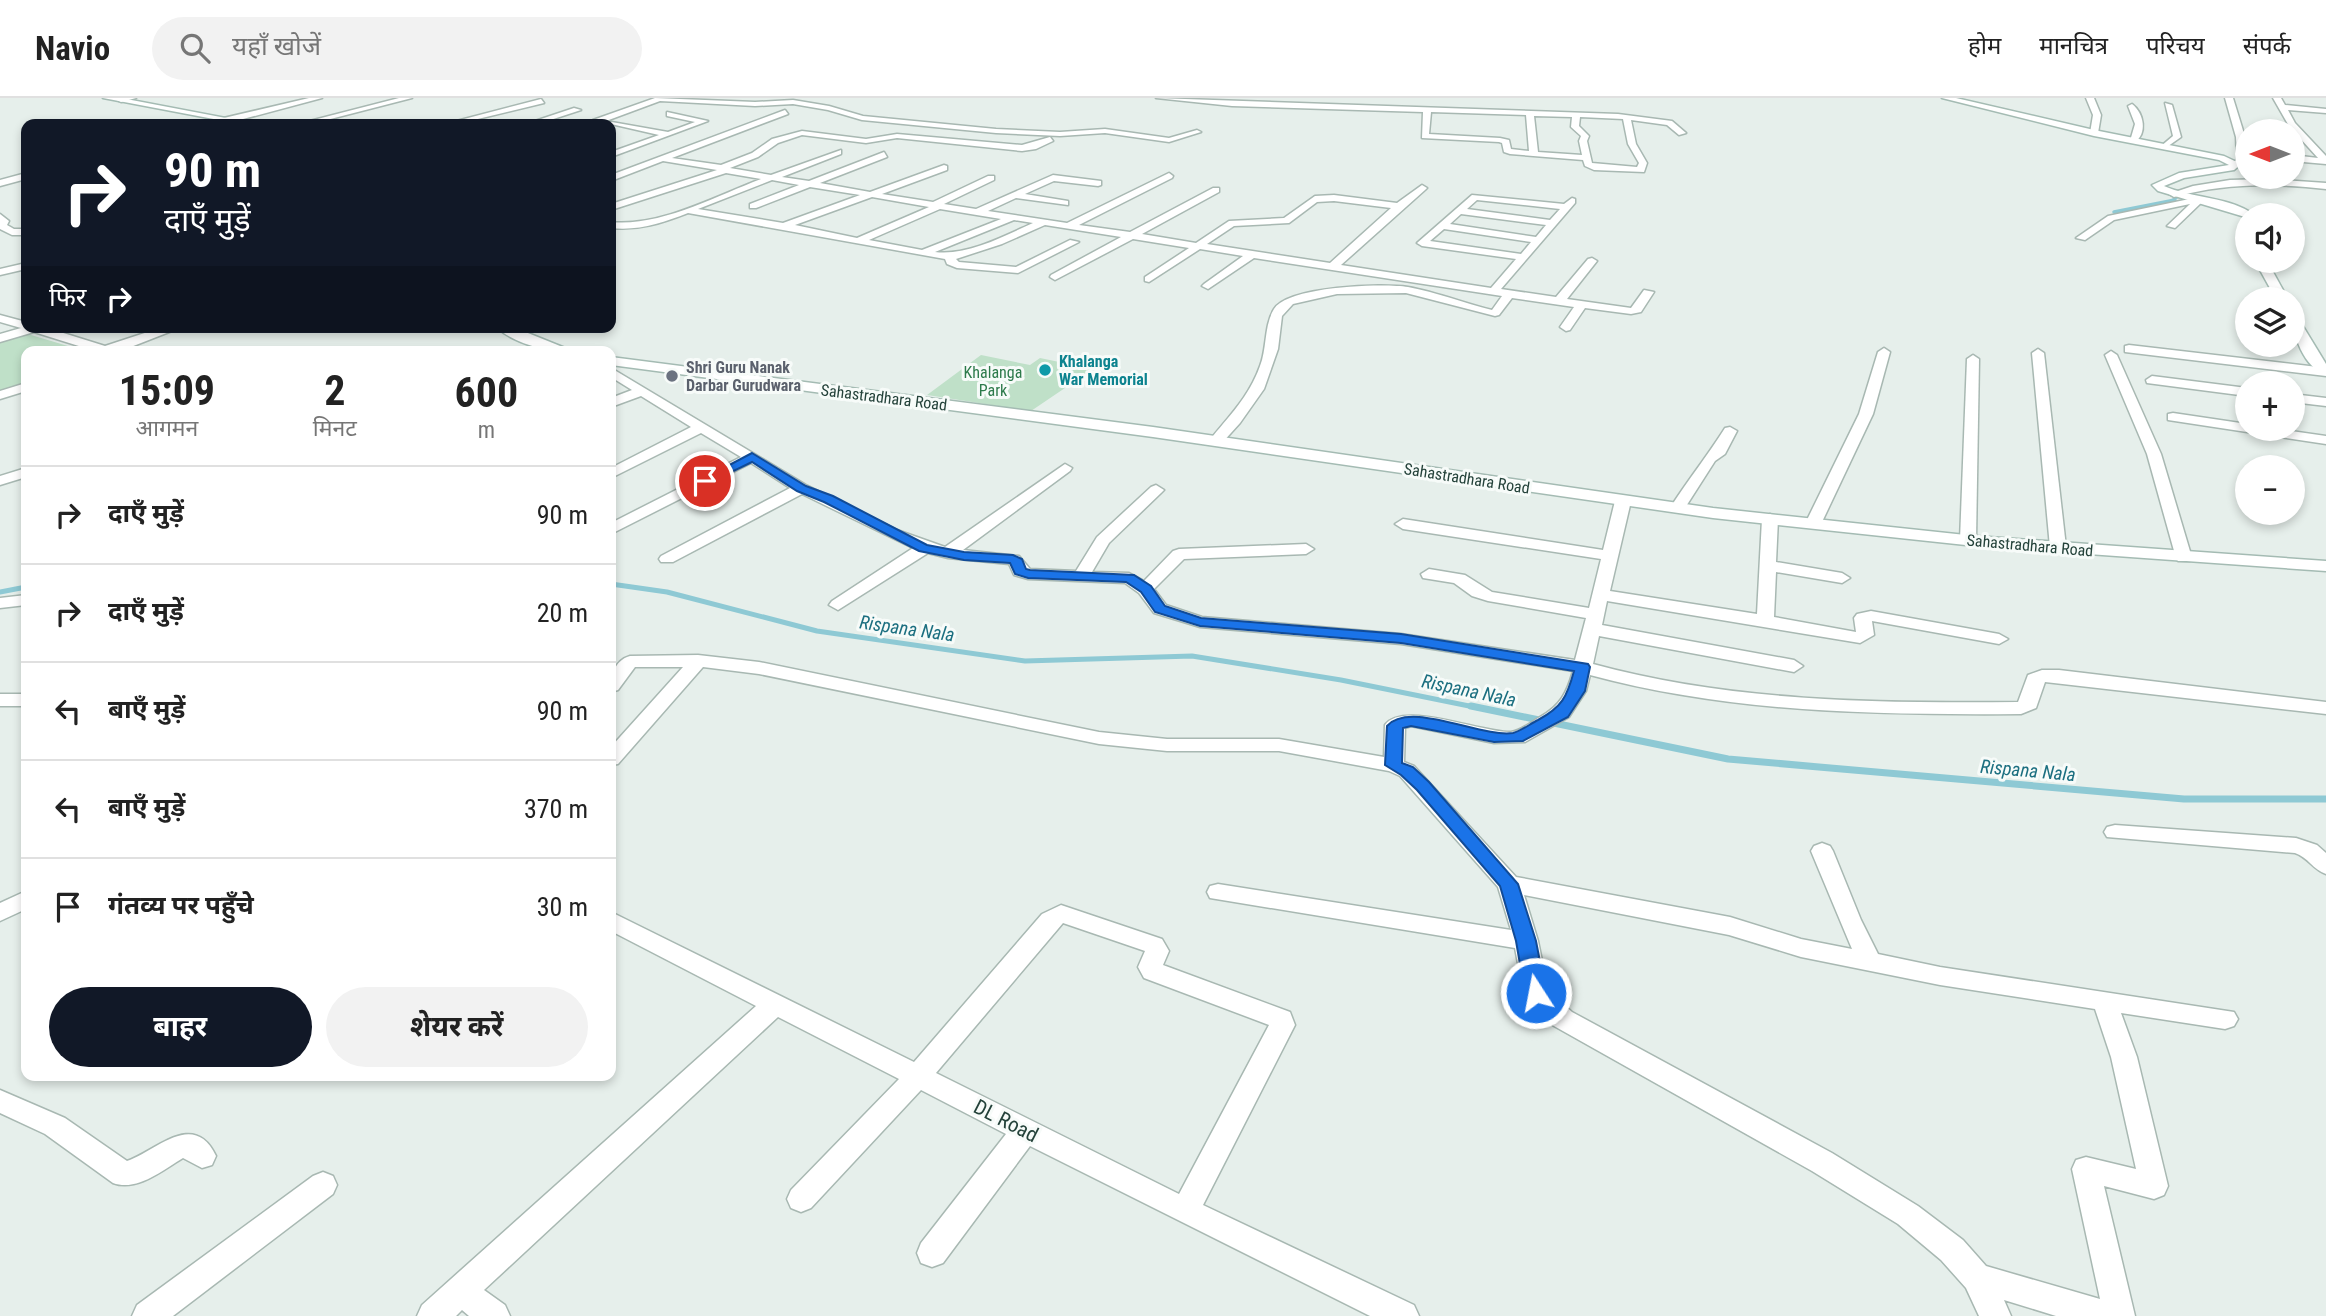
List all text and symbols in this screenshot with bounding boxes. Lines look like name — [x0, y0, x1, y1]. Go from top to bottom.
search box — [152, 17, 642, 80]
text: Navio — [35, 29, 110, 68]
icon: search — [176, 29, 214, 67]
text: यहाँ खोजें — [232, 31, 321, 61]
text: होम — [1968, 32, 2001, 60]
text: मानचित्र — [2039, 32, 2108, 60]
text: परिचय — [2146, 32, 2205, 60]
text: संपर्क — [2243, 32, 2291, 60]
north arrow — [2235, 119, 2305, 189]
map controls — [2235, 119, 2305, 525]
text: 90 m — [164, 142, 261, 199]
icon: right — [49, 147, 140, 238]
text: दाएँ मुड़ें — [164, 201, 251, 239]
button: sound — [2235, 203, 2305, 273]
icon: right — [100, 280, 138, 318]
text: फिर — [49, 282, 86, 312]
button: layers — [2235, 287, 2305, 357]
place label: Khalanga War Memorial — [1059, 352, 1148, 389]
place label: Shri Guru Nanak Darbar Gurudwara — [686, 358, 801, 395]
marker: Khalanga War Memorial — [1037, 362, 1053, 378]
park label: Khalanga Park — [964, 363, 1022, 400]
text: 15:09 — [119, 366, 215, 415]
text: 2 — [324, 366, 345, 415]
text: 600 — [455, 368, 518, 417]
marker: Shri Guru Nanak Darbar Gurudwara — [664, 368, 680, 384]
button: + — [2235, 371, 2305, 441]
street label: Sahastradhara Road — [820, 380, 948, 415]
text: आगमन — [135, 415, 198, 442]
text: मिनट — [313, 415, 357, 442]
text: m — [478, 417, 495, 444]
pin — [675, 451, 735, 511]
button: − — [2235, 455, 2305, 525]
street label: Sahastradhara Road — [1403, 459, 1531, 498]
icon: arrive — [686, 462, 724, 500]
icon: right — [49, 496, 87, 534]
text: दाएँ मुड़ें — [108, 498, 184, 528]
text: 90 m — [537, 500, 588, 530]
street label: Sahastradhara Road — [1966, 531, 2094, 560]
icon: right — [49, 594, 87, 632]
text: दाएँ मुड़ें — [108, 596, 184, 626]
text: 20 m — [537, 598, 588, 628]
water label: Rispana Nala — [858, 610, 956, 647]
water label: Rispana Nala — [1420, 669, 1518, 712]
icon: left — [49, 692, 87, 730]
text: बाएँ मुड़ें — [108, 694, 185, 724]
text: 90 m — [537, 696, 588, 726]
water label: Rispana Nala — [1979, 755, 2077, 786]
icon: left — [49, 790, 87, 828]
text: बाएँ मुड़ें — [108, 792, 185, 822]
text: 370 m — [524, 794, 588, 824]
icon: arrive — [49, 888, 87, 926]
text: गंतव्य पर पहुँचे — [108, 890, 254, 920]
text: 30 m — [537, 892, 588, 922]
position arrow — [1499, 956, 1573, 1030]
button: बाहर — [49, 987, 312, 1067]
button: शेयर करें — [326, 987, 588, 1067]
street label: DL Road — [970, 1095, 1042, 1147]

